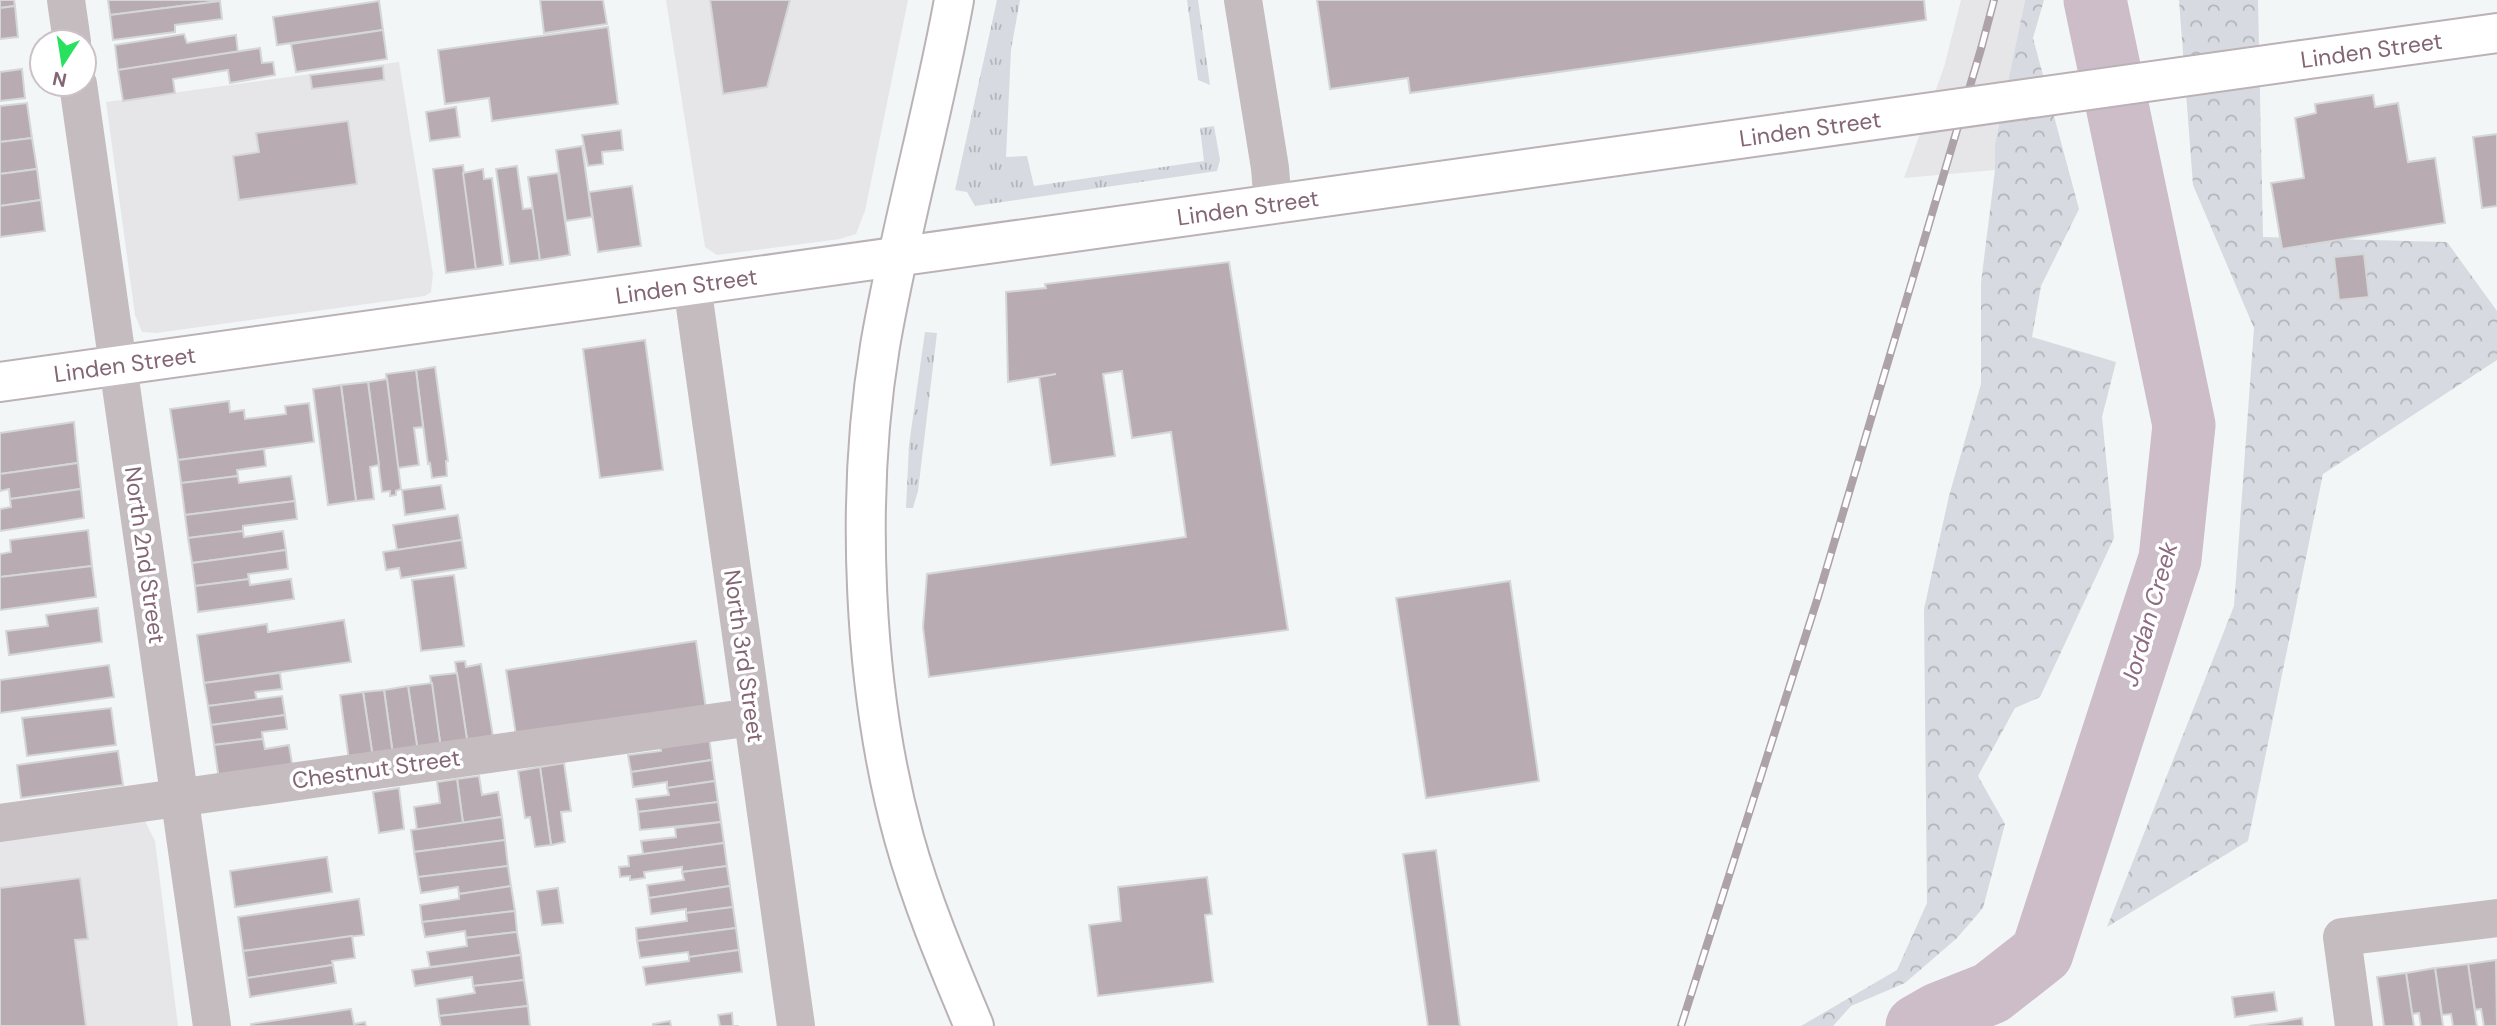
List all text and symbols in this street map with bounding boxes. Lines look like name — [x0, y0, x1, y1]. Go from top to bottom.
street label: Linden Street — [2298, 26, 2444, 75]
north arrow — [28, 28, 98, 98]
text: N — [50, 65, 69, 93]
street label: Linden Street — [1737, 104, 1883, 154]
street label: Linden Street — [1175, 183, 1321, 232]
street label: Linden Street — [613, 261, 759, 311]
street label: Linden Street — [52, 340, 198, 389]
street label: North 2nd Street — [118, 464, 172, 646]
water label: Jordan Creek — [2114, 538, 2185, 690]
street label: North 3rd Street — [717, 568, 771, 744]
street label: Chestnut Street — [290, 742, 462, 796]

